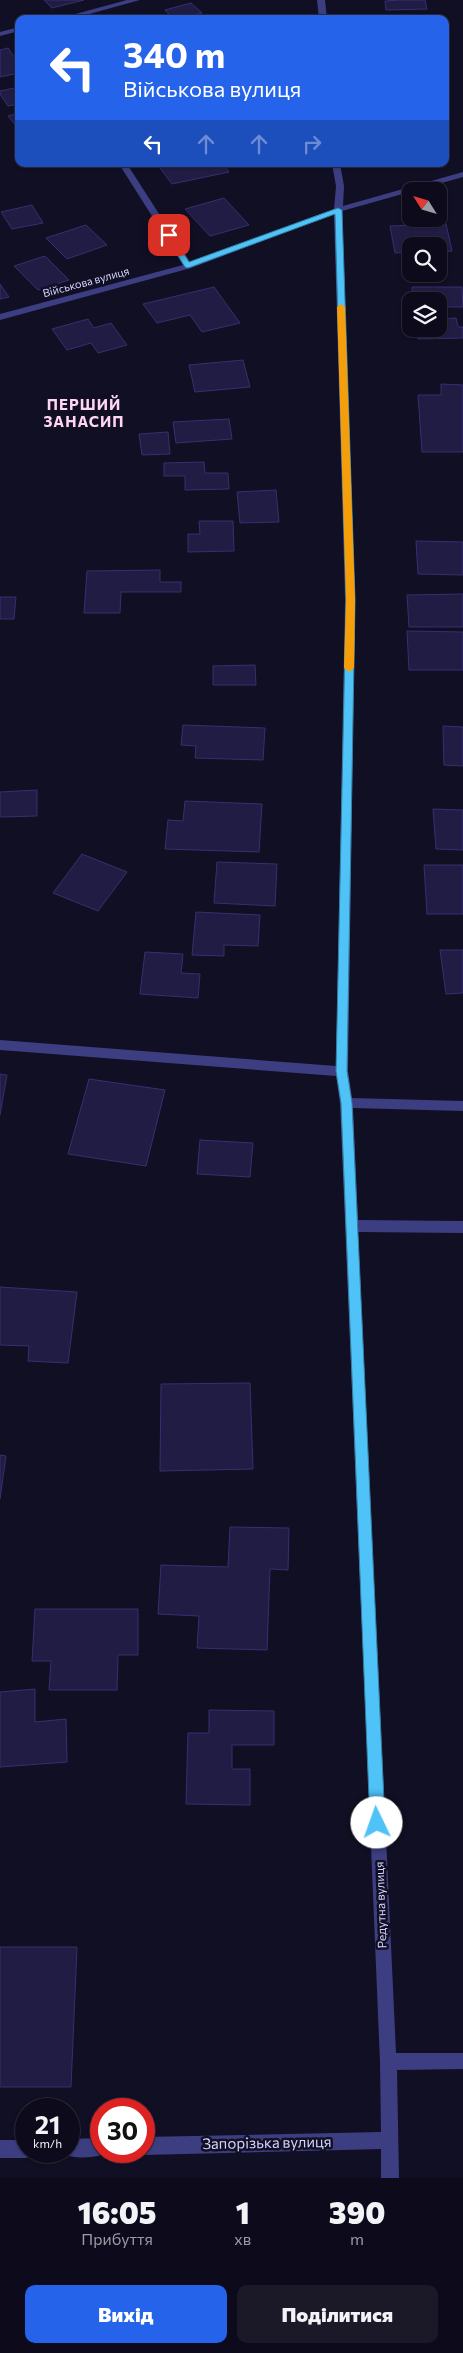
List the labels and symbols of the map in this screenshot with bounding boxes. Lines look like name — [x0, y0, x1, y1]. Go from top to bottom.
north arrow — [402, 182, 448, 228]
pin — [148, 214, 190, 256]
street label: Військова вулиця — [41, 264, 131, 299]
district label: ПЕРШИЙ ЗАНАСИП — [44, 395, 124, 430]
position arrow — [350, 1796, 402, 1848]
street label: Редутна вулиця — [371, 1861, 389, 1949]
speed limit sign: 30 — [90, 2098, 155, 2163]
street label: Запорізька вулиця — [202, 2132, 332, 2152]

